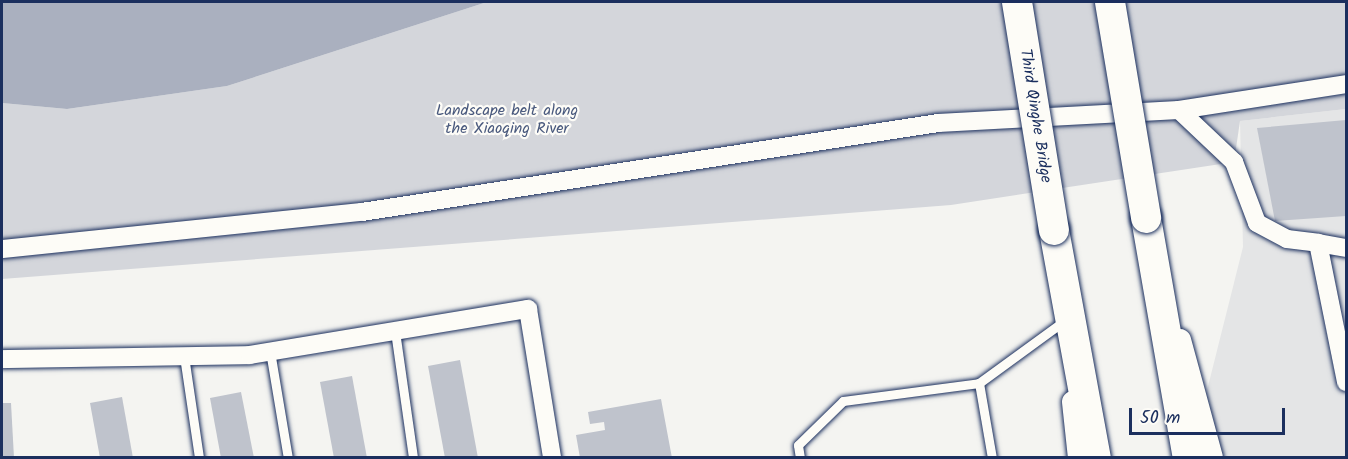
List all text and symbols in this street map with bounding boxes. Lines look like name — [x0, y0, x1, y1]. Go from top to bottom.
street label: Third Qinghe Bridge — [1015, 48, 1055, 184]
park label: Landscape belt along the Xiaoqing River — [436, 101, 578, 139]
scale bar — [1132, 396, 1288, 434]
text: 50 m — [1140, 404, 1180, 433]

